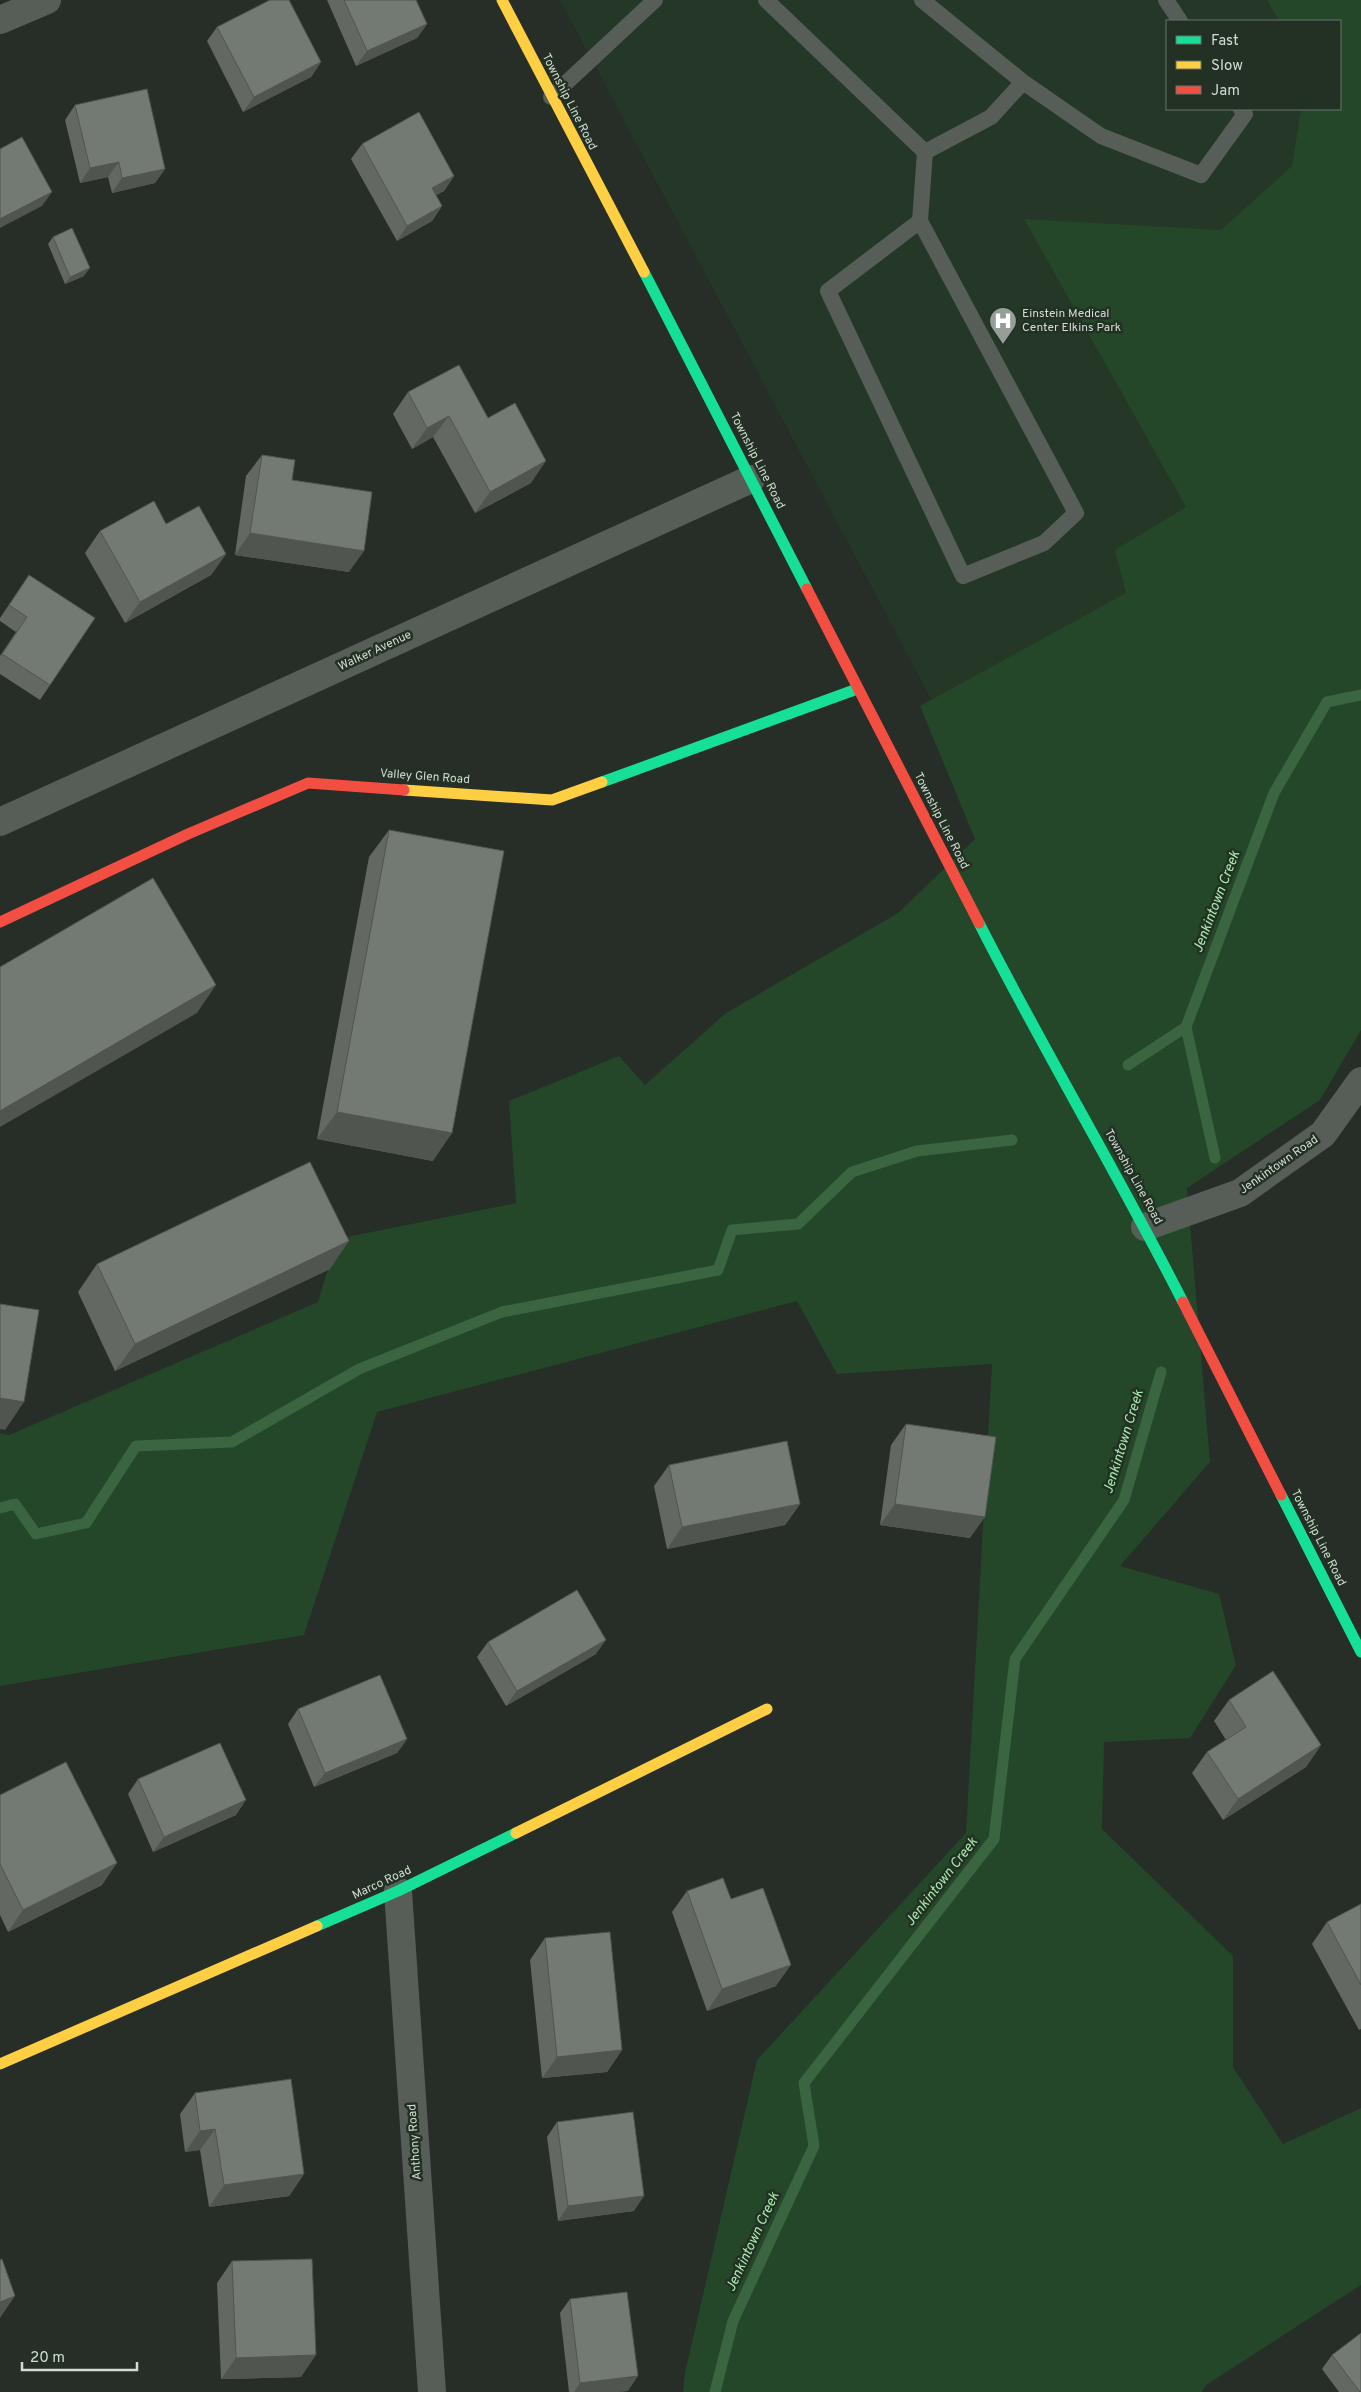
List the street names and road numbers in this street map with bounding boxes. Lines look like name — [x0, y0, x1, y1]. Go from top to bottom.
street label: Township Line Road — [538, 51, 600, 153]
street label: Township Line Road — [726, 410, 788, 512]
street label: Walker Avenue — [336, 627, 414, 675]
street label: Valley Glen Road — [379, 766, 471, 788]
street label: Township Line Road — [910, 770, 972, 872]
street label: Township Line Road — [1100, 1127, 1166, 1227]
street label: Jenkintown Road — [1236, 1132, 1322, 1198]
street label: Township Line Road — [1287, 1487, 1349, 1589]
street label: Marco Road — [350, 1862, 414, 1904]
street label: Anthony Road — [404, 2103, 426, 2181]

